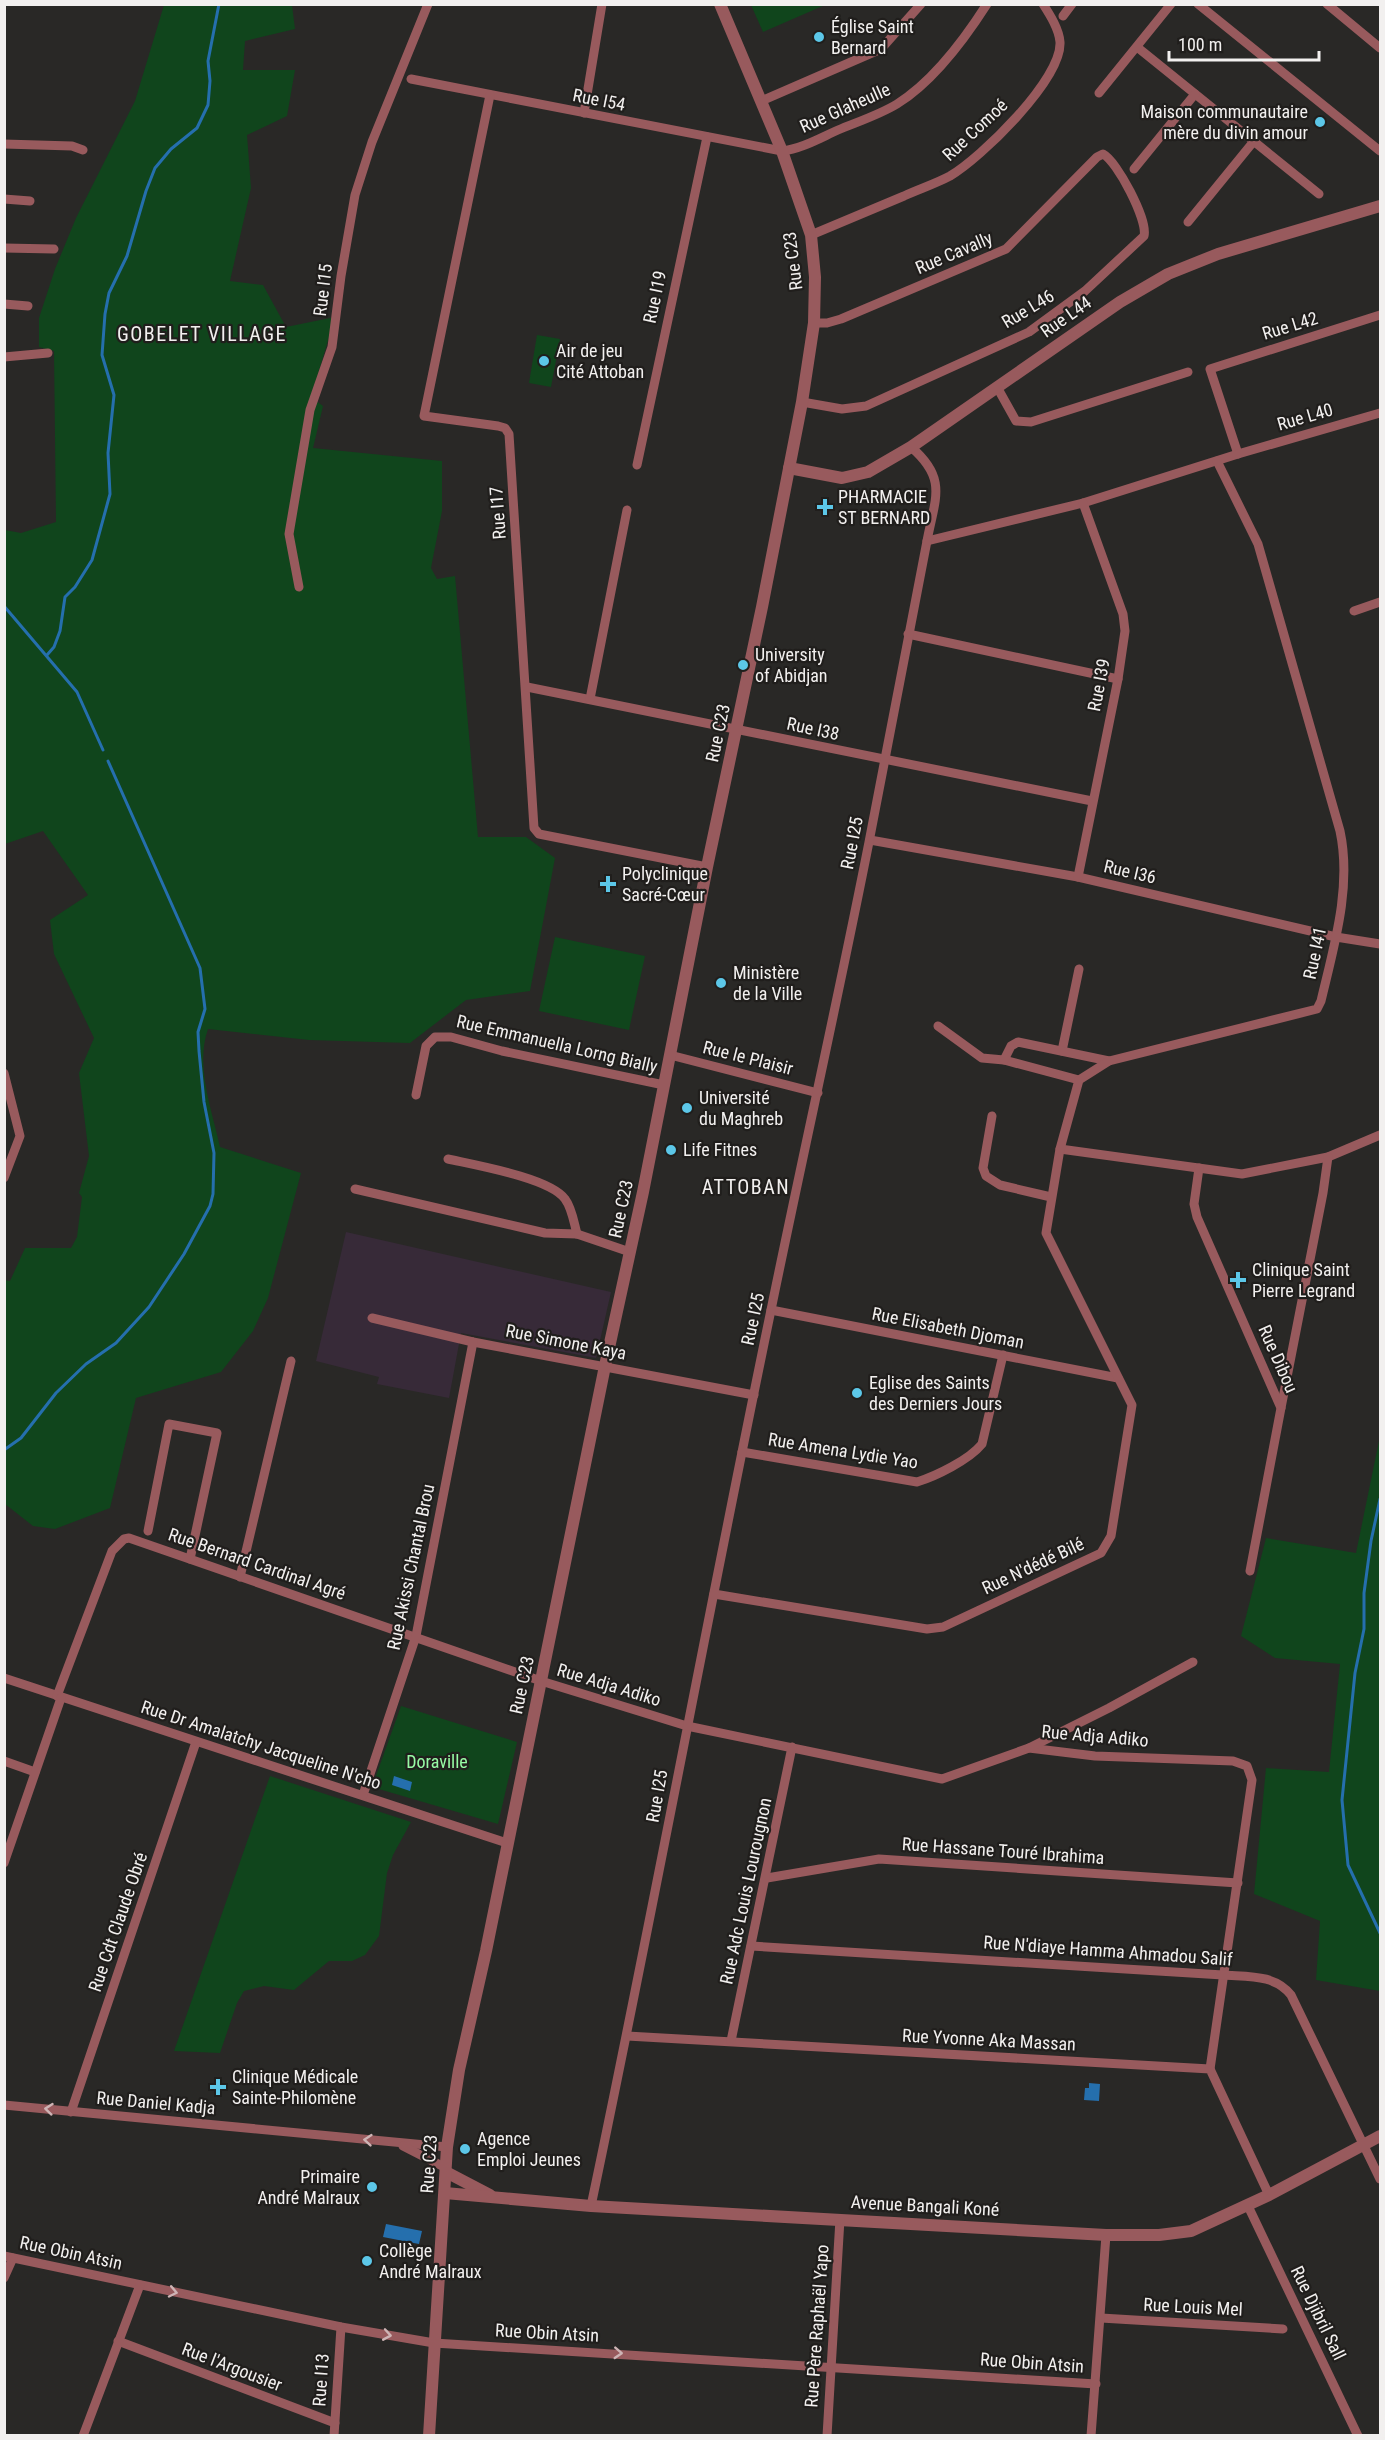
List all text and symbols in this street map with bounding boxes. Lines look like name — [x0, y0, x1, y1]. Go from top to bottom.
place label: Église Saint Bernard — [831, 16, 914, 58]
scale bar — [1169, 24, 1319, 62]
marker: Église Saint Bernard — [812, 30, 826, 44]
text: 100 m — [1178, 34, 1222, 55]
street label: Rue Glaheulle — [796, 78, 893, 137]
street label: Rue I54 — [571, 84, 627, 115]
street label: Rue Comoé — [938, 94, 1011, 165]
place label: Maison communautaire mère du divin amour — [1141, 101, 1309, 143]
marker: Maison communautaire mère du divin amour — [1313, 115, 1327, 129]
street label: Rue Cavally — [912, 227, 996, 278]
street label: Rue C23 — [778, 231, 807, 292]
street label: Rue I15 — [309, 262, 336, 318]
street label: Rue I19 — [639, 269, 670, 325]
street label: Rue L46 — [998, 285, 1058, 332]
street label: Rue L44 — [1036, 292, 1095, 342]
street label: Rue L42 — [1259, 307, 1320, 344]
district label: GOBELET VILLAGE — [117, 322, 287, 346]
place label: Air de jeu Cité Attoban — [556, 340, 644, 382]
marker: Air de jeu Cité Attoban — [537, 354, 551, 368]
street label: Rue L40 — [1274, 399, 1335, 434]
street label: Rue I17 — [485, 486, 510, 540]
place label: PHARMACIE ST BERNARD — [838, 486, 930, 528]
marker: PHARMACIE ST BERNARD — [816, 498, 834, 516]
place label: University of Abidjan — [755, 644, 828, 686]
street label: Rue I39 — [1083, 657, 1114, 713]
marker: University of Abidjan — [736, 658, 750, 672]
street label: Rue C23 — [701, 702, 734, 764]
street label: Rue I38 — [785, 713, 841, 744]
street label: Rue I25 — [836, 815, 867, 871]
street label: Rue I36 — [1102, 855, 1158, 888]
place label: Polyclinique Sacré-Cœur — [622, 863, 708, 905]
marker: Polyclinique Sacré-Cœur — [599, 875, 617, 893]
street label: Rue I41 — [1299, 925, 1330, 981]
place label: Ministère de la Ville — [733, 962, 802, 1004]
marker: Ministère de la Ville — [714, 976, 728, 990]
street label: Rue Emmanuella Lorng Bially — [455, 1010, 660, 1077]
street label: Rue le Plaisir — [701, 1036, 796, 1079]
place label: Université du Maghreb — [699, 1087, 783, 1129]
marker: Université du Maghreb — [680, 1101, 694, 1115]
place label: Life Fitnes — [683, 1139, 757, 1160]
marker: Life Fitnes — [664, 1143, 678, 1157]
district label: ATTOBAN — [702, 1175, 790, 1199]
street label: Rue C23 — [604, 1178, 637, 1240]
place label: Clinique Saint Pierre Legrand — [1252, 1259, 1355, 1301]
marker: Clinique Saint Pierre Legrand — [1229, 1271, 1247, 1289]
street label: Rue I25 — [737, 1291, 768, 1347]
street label: Rue Elisabeth Djoman — [870, 1302, 1026, 1353]
street label: Rue Simone Kaya — [504, 1320, 628, 1364]
street label: Rue Dibou — [1254, 1322, 1303, 1396]
place label: Eglise des Saints des Derniers Jours — [869, 1372, 1002, 1414]
marker: Eglise des Saints des Derniers Jours — [850, 1386, 864, 1400]
street label: Rue Amena Lydie Yao — [767, 1428, 920, 1473]
street label: Rue Akissi Chantal Brou — [383, 1482, 438, 1652]
street label: Rue Bernard Cardinal Agré — [166, 1523, 349, 1604]
street label: Rue N'dédé Bilé — [979, 1533, 1087, 1598]
street label: Rue C23 — [505, 1654, 538, 1716]
street label: Rue Adja Adiko — [555, 1659, 664, 1710]
street label: Rue Dr Amalatchy Jacqueline N'cho — [138, 1696, 384, 1793]
street label: Rue Adja Adiko — [1041, 1720, 1150, 1751]
park label: Doraville — [406, 1751, 468, 1772]
street label: Rue I25 — [642, 1768, 671, 1824]
street label: Rue Adc Louis Lourougnon — [715, 1796, 776, 1986]
street label: Rue Hassane Touré Ibrahima — [901, 1833, 1105, 1868]
street label: Rue Cdt Claude Obré — [84, 1849, 151, 1994]
street label: Rue N'diaye Hamma Ahmadou Salif — [983, 1931, 1234, 1970]
street label: Rue Yvonne Aka Massan — [902, 2024, 1076, 2055]
place label: Clinique Médicale Sainte-Philomène — [232, 2066, 358, 2108]
marker: Clinique Médicale Sainte-Philomène — [209, 2078, 227, 2096]
street label: Rue Daniel Kadja — [96, 2087, 216, 2118]
one-way arrow — [44, 2104, 53, 2116]
place label: Agence Emploi Jeunes — [477, 2128, 581, 2170]
one-way arrow — [364, 2134, 373, 2147]
street label: Rue C23 — [416, 2134, 441, 2194]
marker: Agence Emploi Jeunes — [458, 2142, 472, 2156]
place label: Primaire André Malraux — [257, 2166, 360, 2208]
marker: Primaire André Malraux — [365, 2180, 379, 2194]
street label: Avenue Bangali Koné — [850, 2191, 1000, 2220]
street label: Rue Obin Atsin — [18, 2231, 124, 2274]
place label: Collège André Malraux — [379, 2240, 482, 2282]
street label: Rue Père Raphaël Yapo — [800, 2244, 833, 2408]
marker: Collège André Malraux — [360, 2254, 374, 2268]
street label: Rue Djibril Sall — [1287, 2262, 1350, 2363]
one-way arrow — [168, 2284, 178, 2297]
street label: Rue Louis Mel — [1143, 2293, 1243, 2320]
street label: Rue Obin Atsin — [494, 2319, 600, 2346]
one-way arrow — [383, 2328, 392, 2340]
street label: Rue l'Argousier — [179, 2338, 286, 2395]
one-way arrow — [613, 2347, 622, 2360]
street label: Rue Obin Atsin — [979, 2348, 1085, 2377]
street label: Rue I13 — [308, 2353, 333, 2407]

